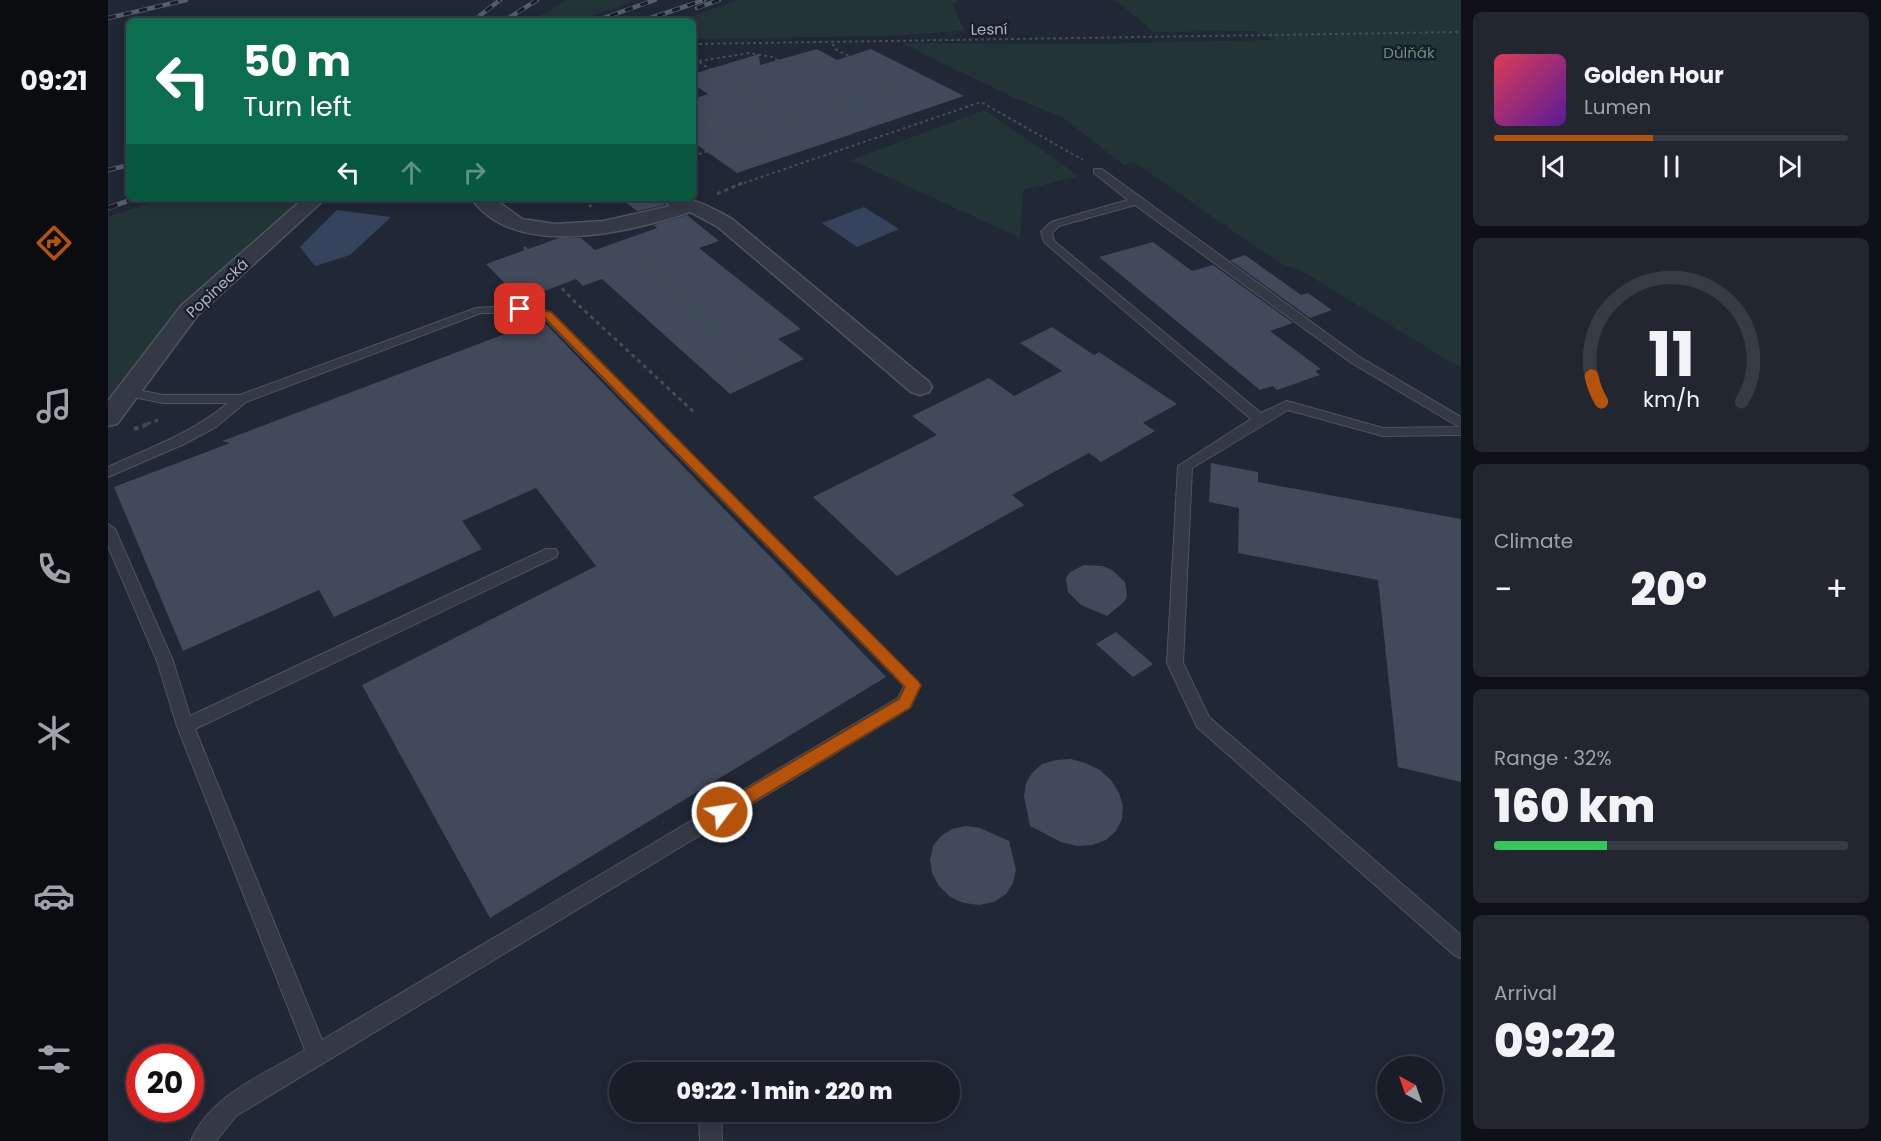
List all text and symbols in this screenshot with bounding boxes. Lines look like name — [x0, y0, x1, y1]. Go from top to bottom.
street label: Lesní — [970, 18, 1008, 40]
text: 50 m — [243, 32, 351, 91]
icon: left — [144, 42, 222, 120]
park label: Důlňák — [1383, 42, 1435, 63]
text: Golden Hour — [1584, 60, 1724, 91]
text: 09:21 — [20, 62, 88, 99]
text: Turn left — [243, 88, 352, 125]
text: Lumen — [1584, 93, 1651, 121]
icon: previous — [1537, 150, 1570, 183]
icon: pause — [1655, 150, 1688, 183]
icon: next — [1773, 150, 1806, 183]
icon: left — [332, 156, 365, 189]
icon: ahead — [395, 156, 428, 189]
icon: right — [458, 156, 491, 189]
icon: directions — [33, 222, 75, 264]
street label: Popinecká — [181, 254, 253, 322]
pin — [494, 283, 545, 334]
icon: arrive — [503, 292, 536, 325]
text: 11 — [1648, 310, 1694, 398]
text: km/h — [1642, 384, 1700, 415]
icon: music — [33, 385, 75, 427]
text: Climate — [1494, 527, 1573, 555]
icon: phone — [33, 548, 75, 590]
text: 20° — [1630, 558, 1707, 621]
text: − — [1494, 566, 1512, 613]
text: + — [1825, 566, 1848, 613]
icon: climate — [33, 712, 75, 754]
text: Range · 32% — [1494, 744, 1612, 772]
text: 160 km — [1494, 775, 1655, 838]
position arrow — [690, 780, 754, 844]
icon: car — [33, 875, 75, 917]
text: Arrival — [1494, 979, 1557, 1007]
text: 09:22 — [1494, 1010, 1616, 1073]
icon: filters — [33, 1038, 75, 1080]
speed limit sign: 20 — [126, 1044, 204, 1122]
north arrow — [1377, 1056, 1443, 1122]
map controls — [1377, 1056, 1443, 1122]
text: 09:22 · 1 min · 220 m — [677, 1076, 892, 1107]

